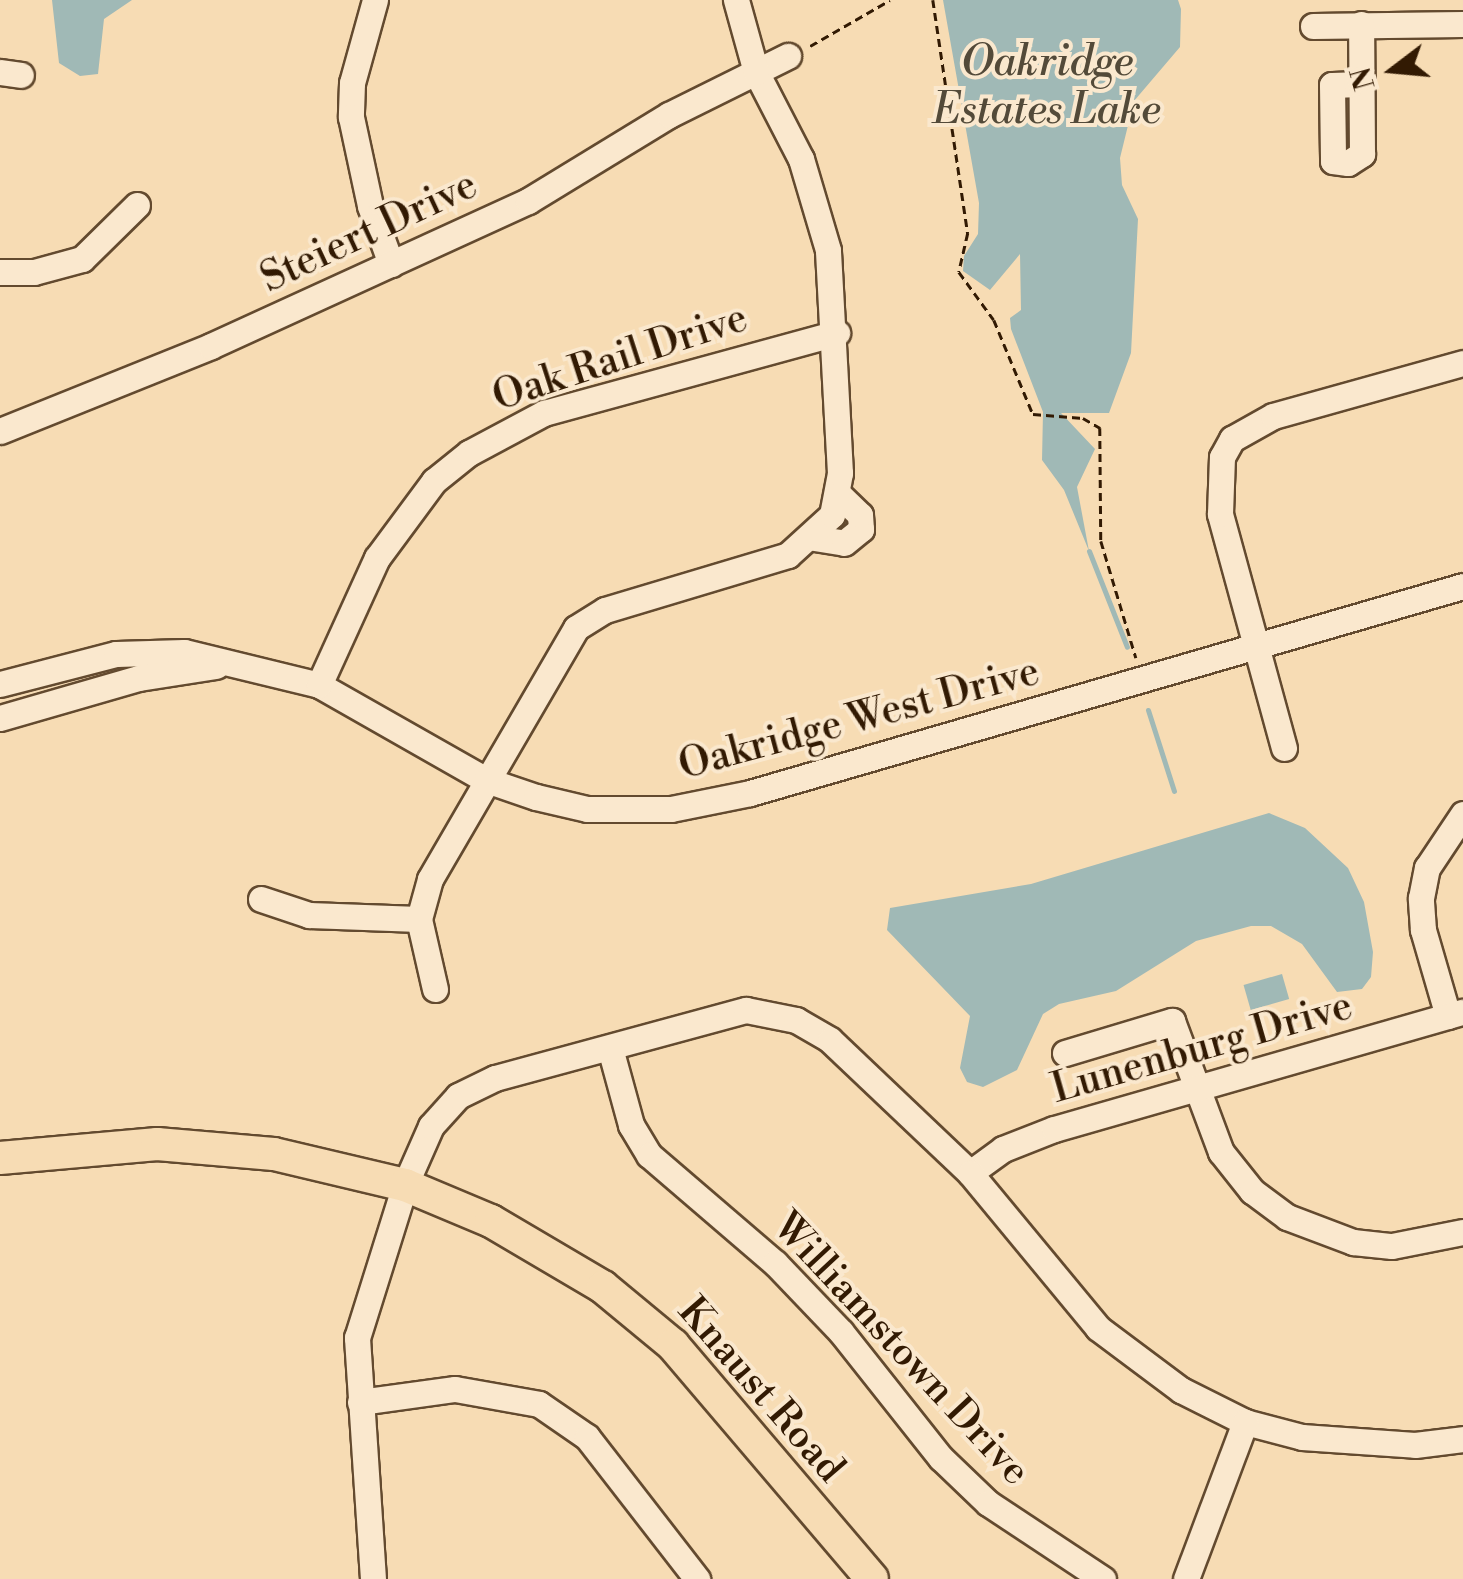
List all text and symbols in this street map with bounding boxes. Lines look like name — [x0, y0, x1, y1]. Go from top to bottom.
north arrow — [1343, 20, 1443, 120]
water label: Oakridge Estates Lake — [933, 38, 1161, 136]
text: N — [1344, 63, 1384, 94]
street label: Steiert Drive — [253, 161, 485, 303]
street label: Oak Rail Drive — [487, 294, 753, 422]
street label: Oakridge West Drive — [674, 648, 1044, 790]
street label: Lunenburg Drive — [1046, 982, 1358, 1114]
street label: Williamstown Drive — [762, 1203, 1040, 1495]
street label: Knaust Road — [668, 1288, 854, 1492]

